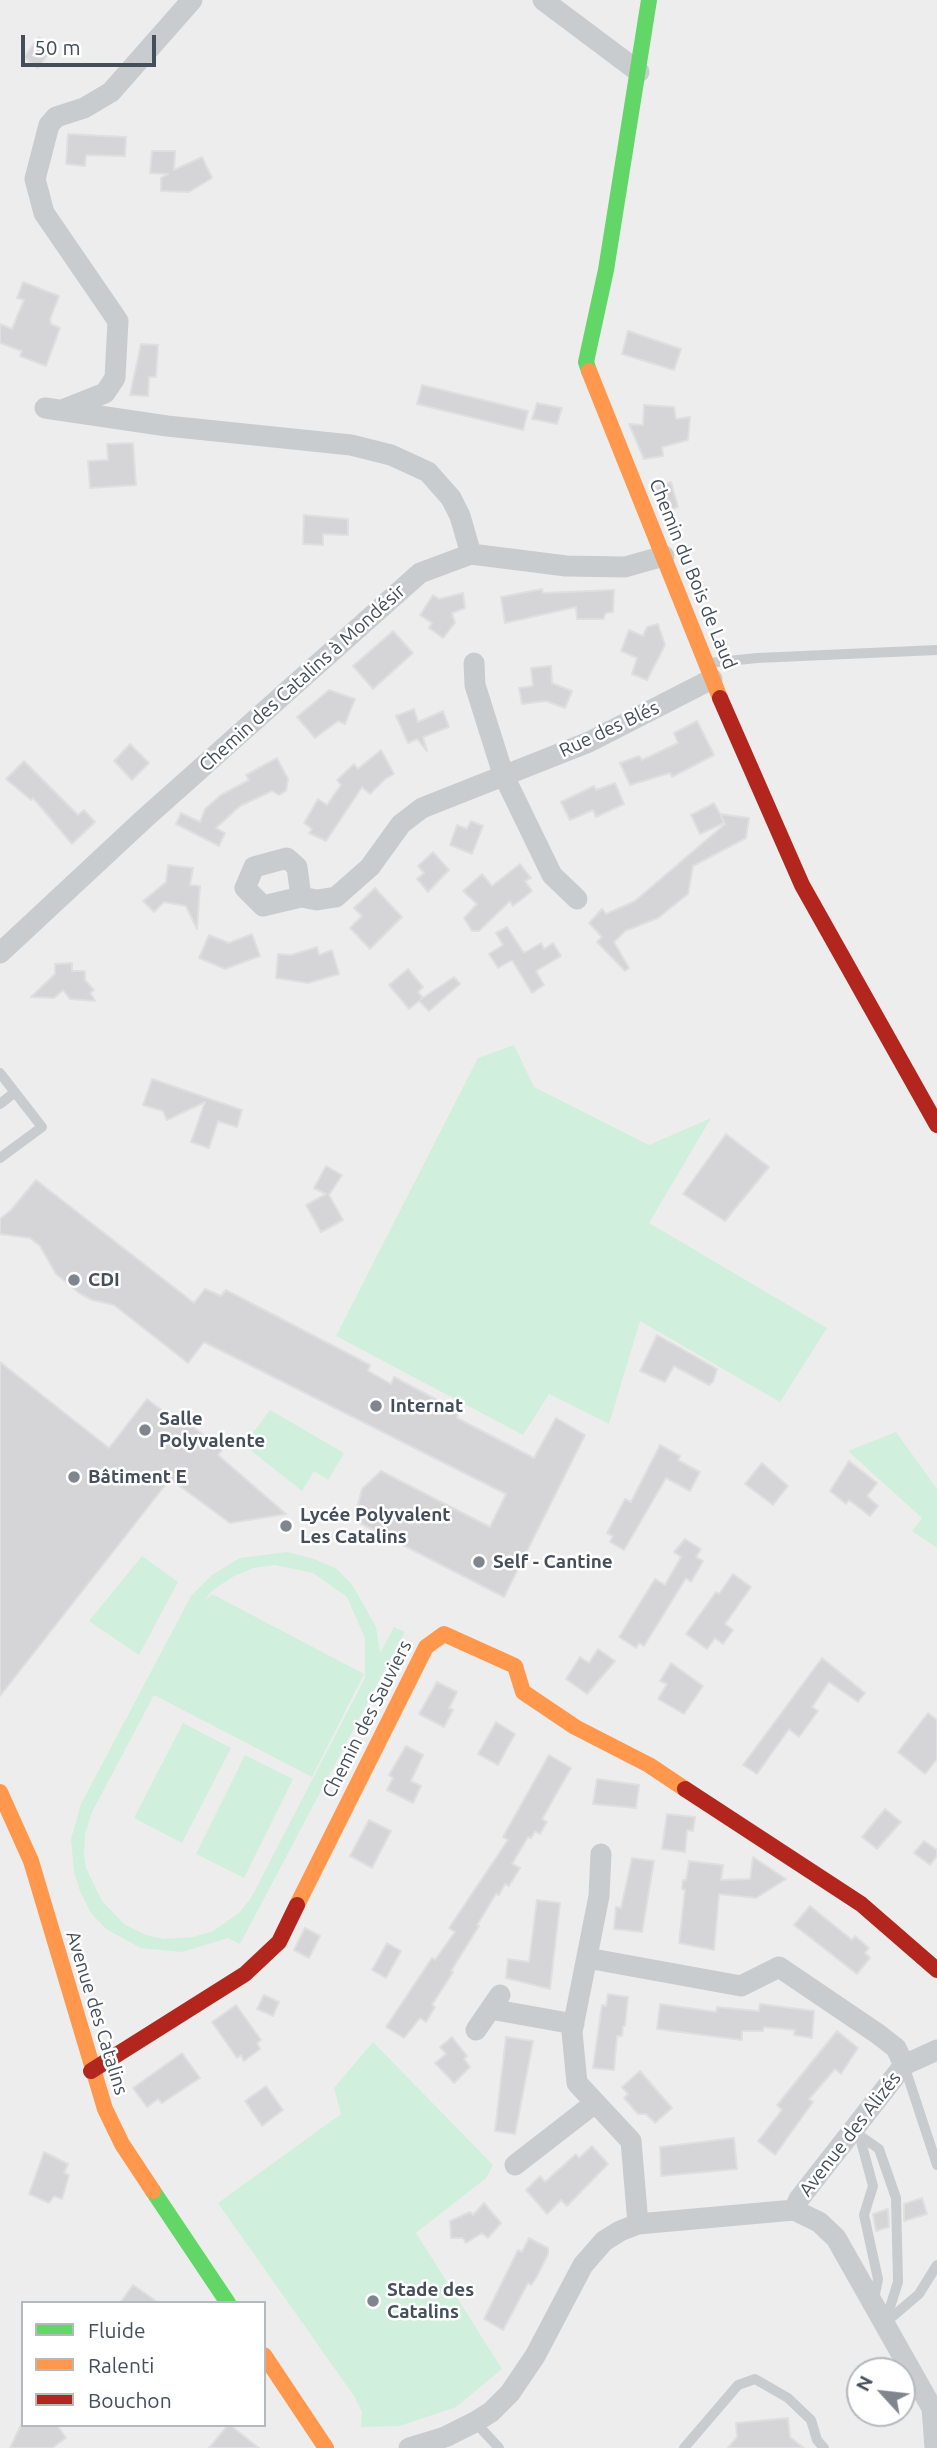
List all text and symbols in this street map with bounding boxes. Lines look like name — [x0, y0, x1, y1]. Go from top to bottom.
scale bar — [24, 21, 159, 65]
text: 50 m — [34, 35, 81, 59]
street label: Chemin du Bois de Laud — [644, 475, 742, 673]
street label: Chemin des Catalins à Mondésir — [194, 579, 410, 777]
street label: Rue des Blés — [555, 696, 663, 762]
place label: CDI — [88, 1269, 120, 1291]
marker: CDI — [66, 1272, 82, 1288]
place label: Internat — [390, 1395, 463, 1417]
marker: Internat — [368, 1398, 384, 1414]
place label: Salle Polyvalente — [159, 1408, 265, 1452]
marker: Salle Polyvalente — [137, 1422, 153, 1438]
place label: Bâtiment E — [88, 1466, 187, 1488]
marker: Bâtiment E — [66, 1469, 82, 1485]
place label: Lycée Polyvalent Les Catalins — [300, 1504, 451, 1548]
marker: Lycée Polyvalent Les Catalins — [278, 1518, 294, 1534]
place label: Self - Cantine — [493, 1551, 613, 1573]
marker: Self - Cantine — [471, 1554, 487, 1570]
street label: Chemin des Sauviers — [317, 1636, 417, 1802]
street label: Avenue des Catalins — [61, 1928, 133, 2098]
street label: Avenue des Alizés — [794, 2067, 906, 2201]
place label: Stade des Catalins — [387, 2279, 474, 2323]
marker: Stade des Catalins — [365, 2293, 381, 2309]
legend — [21, 2301, 266, 2427]
text: Fluide — [88, 2318, 146, 2342]
text: Ralenti — [88, 2353, 154, 2377]
north arrow — [846, 2357, 916, 2427]
text: N — [851, 2372, 877, 2395]
text: Bouchon — [88, 2388, 172, 2412]

